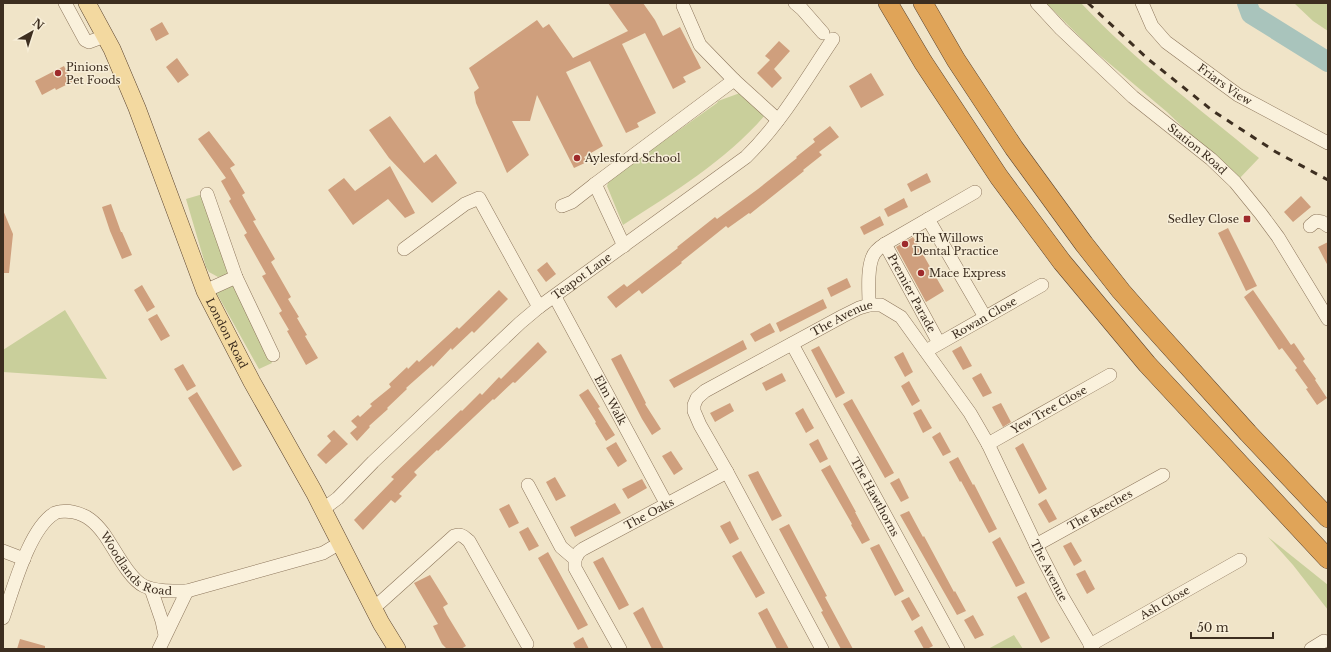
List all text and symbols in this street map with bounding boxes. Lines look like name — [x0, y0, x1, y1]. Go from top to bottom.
north arrow — [12, 12, 52, 52]
text: N — [30, 16, 47, 33]
place label: Pinions Pet Foods — [66, 60, 121, 87]
street label: Friars View — [1195, 61, 1255, 108]
marker: Pinions Pet Foods — [53, 68, 63, 78]
street label: Station Road — [1165, 120, 1230, 178]
place label: Aylesford School — [584, 151, 681, 165]
marker: Aylesford School — [572, 153, 582, 163]
place label: Sedley Close — [1168, 212, 1239, 226]
marker: Sedley Close — [1242, 214, 1252, 224]
place label: The Willows Dental Practice — [913, 231, 999, 258]
marker: The Willows Dental Practice — [900, 239, 910, 249]
street label: Teapot Lane — [549, 250, 614, 302]
street label: Premier Parade — [885, 251, 939, 335]
place label: Mace Express — [929, 266, 1006, 280]
marker: Mace Express — [916, 268, 926, 278]
street label: Rowan Close — [949, 294, 1019, 342]
street label: London Road — [203, 295, 251, 371]
street label: The Avenue — [809, 298, 873, 339]
street label: Elm Walk — [591, 373, 630, 428]
street label: Yew Tree Close — [1008, 383, 1089, 437]
street label: The Hawthorns — [848, 455, 902, 539]
street label: The Beeches — [1065, 486, 1135, 533]
street label: The Oaks — [622, 495, 676, 533]
street label: Woodlands Road — [97, 528, 173, 598]
street label: The Avenue — [1028, 538, 1071, 604]
street label: Ash Close — [1137, 583, 1192, 623]
scale bar — [1191, 614, 1273, 640]
text: 50 m — [1197, 620, 1229, 635]

